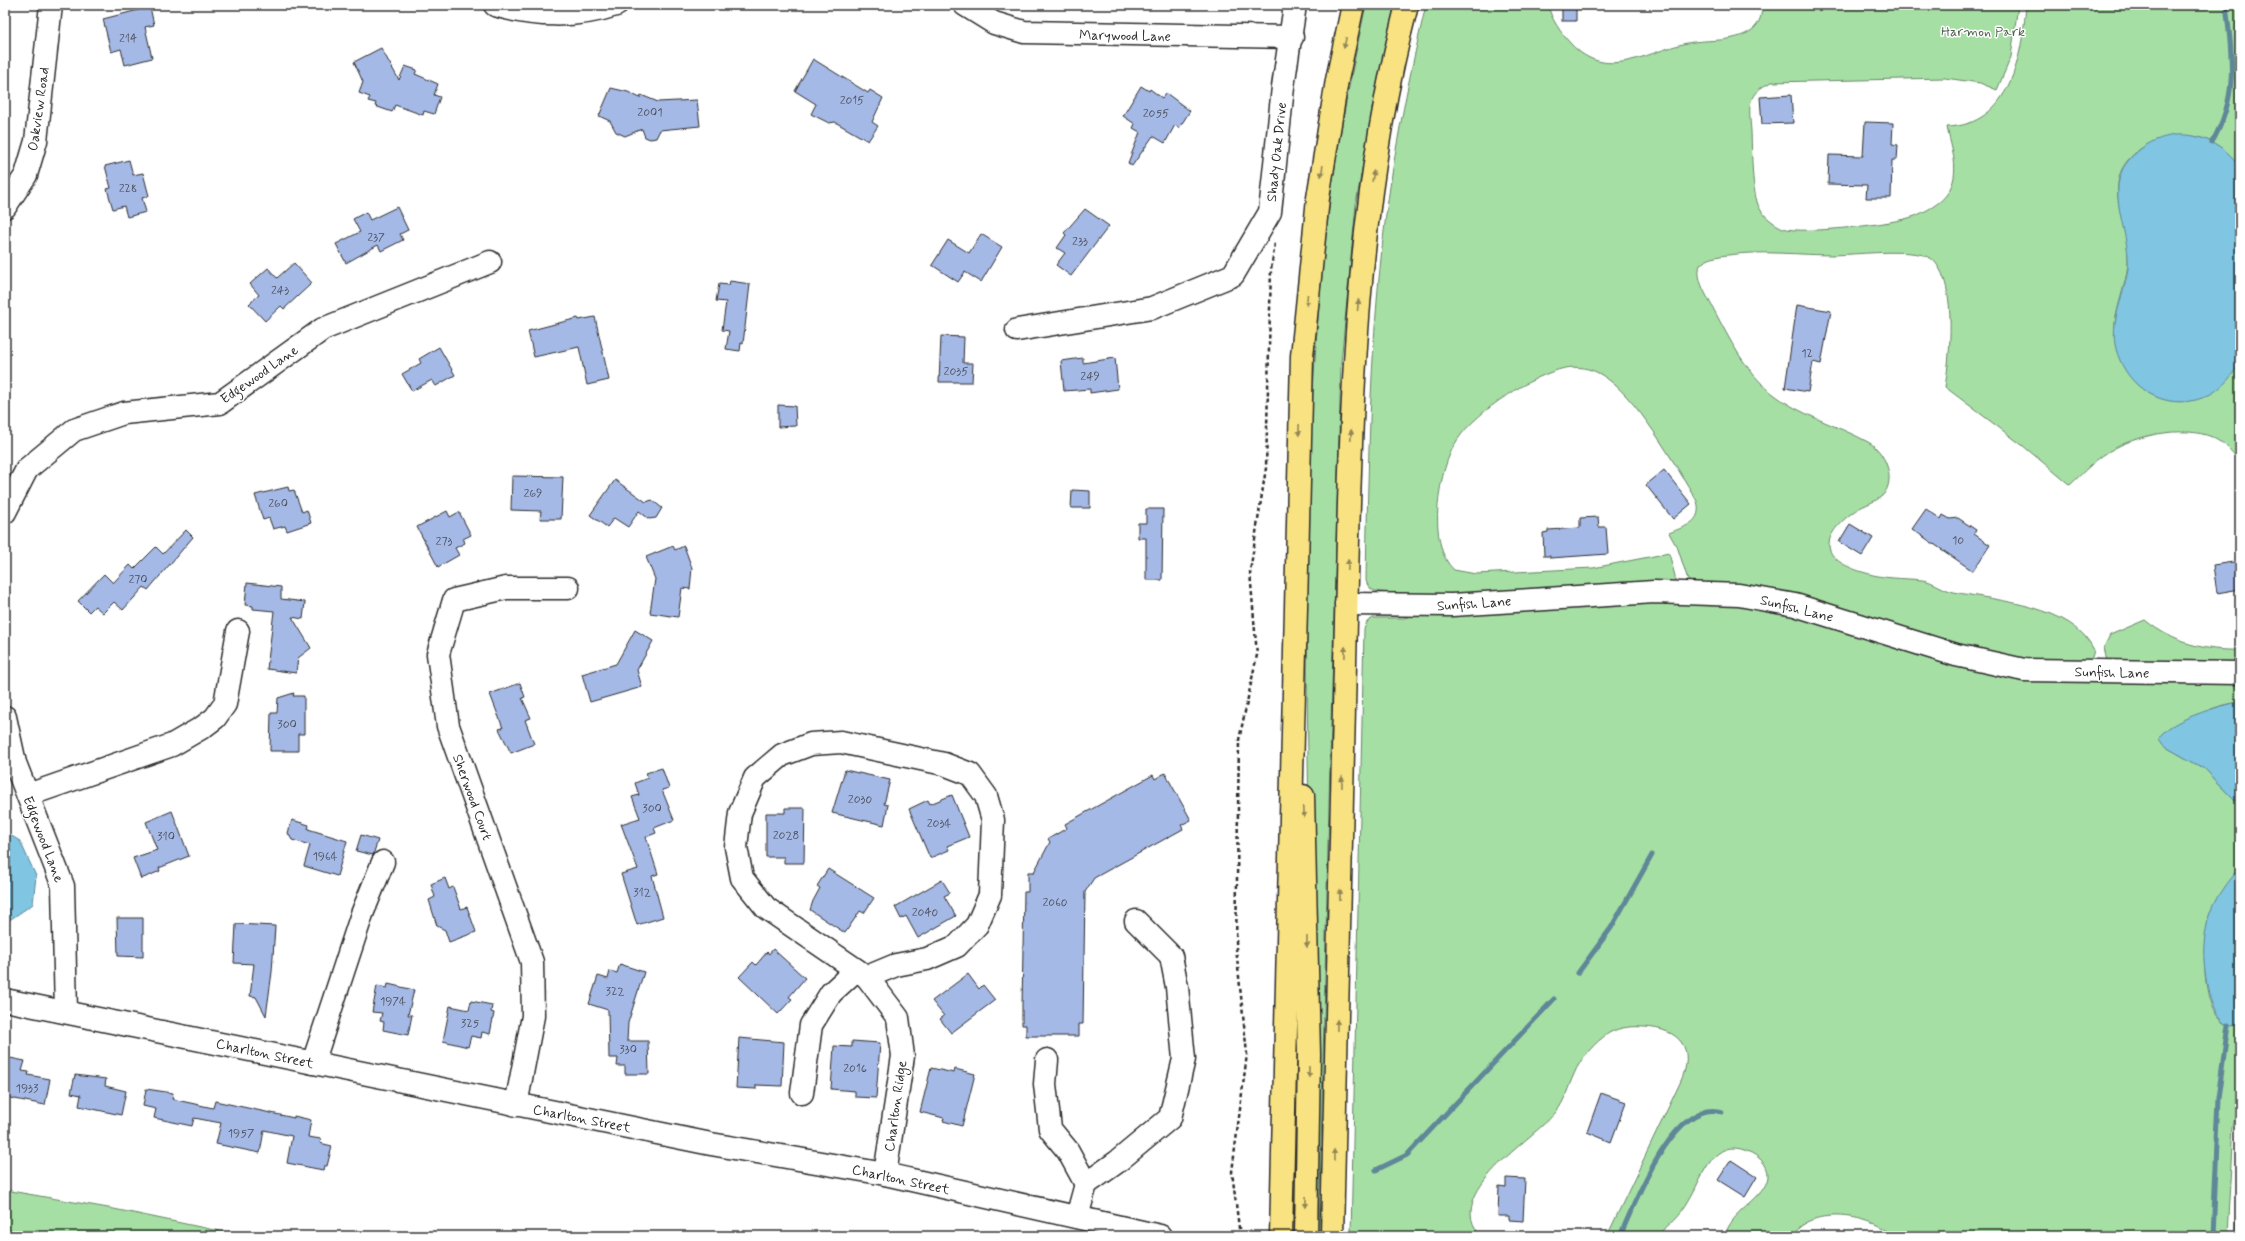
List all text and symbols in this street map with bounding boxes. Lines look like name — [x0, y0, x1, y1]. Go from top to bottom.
park label: Harmon Park — [1941, 23, 2025, 41]
street label: Marywood Lane — [1079, 26, 1171, 46]
house number: 214 — [119, 31, 137, 47]
one-way arrow — [1341, 37, 1347, 49]
street label: Oakview Road — [24, 66, 54, 152]
house number: 2015 — [840, 93, 864, 109]
street label: Shady Oak Drive — [1263, 101, 1291, 203]
house number: 2001 — [637, 105, 663, 121]
house number: 2055 — [1143, 106, 1169, 122]
one-way arrow — [1319, 165, 1325, 177]
one-way arrow — [1370, 170, 1376, 183]
house number: 228 — [119, 181, 137, 197]
house number: 237 — [367, 230, 385, 246]
house number: 233 — [1072, 234, 1088, 250]
house number: 243 — [271, 283, 289, 299]
one-way arrow — [1303, 294, 1310, 306]
one-way arrow — [1355, 299, 1362, 312]
street label: Edgewood Lane — [217, 341, 304, 410]
house number: 12 — [1801, 346, 1813, 362]
house number: 2035 — [944, 364, 968, 380]
house number: 249 — [1080, 369, 1100, 385]
one-way arrow — [1296, 424, 1302, 437]
one-way arrow — [1348, 429, 1355, 441]
house number: 269 — [524, 486, 542, 502]
house number: 260 — [268, 496, 288, 512]
house number: 10 — [1952, 533, 1964, 549]
house number: 273 — [436, 534, 453, 550]
one-way arrow — [1344, 559, 1351, 571]
house number: 270 — [128, 572, 148, 588]
street label: Sunfish Lane — [1758, 591, 1835, 627]
street label: Sunfish Lane — [1436, 592, 1512, 616]
one-way arrow — [1342, 645, 1348, 658]
street label: Sunfish Lane — [2075, 663, 2149, 683]
house number: 300 — [277, 717, 297, 733]
street label: Sherwood Court — [448, 752, 496, 843]
one-way arrow — [1339, 775, 1345, 788]
house number: 2030 — [848, 792, 872, 808]
street label: Edgewood Lane — [16, 793, 68, 886]
house number: 300 — [642, 801, 662, 817]
one-way arrow — [1301, 806, 1308, 818]
house number: 2034 — [927, 816, 951, 832]
house number: 2028 — [773, 828, 799, 844]
house number: 310 — [157, 829, 175, 845]
house number: 1964 — [312, 849, 338, 865]
house number: 312 — [633, 885, 651, 901]
one-way arrow — [1337, 888, 1343, 901]
house number: 2060 — [1042, 895, 1068, 911]
house number: 2040 — [912, 905, 939, 921]
one-way arrow — [1304, 936, 1310, 949]
house number: 322 — [606, 984, 624, 1000]
house number: 1974 — [380, 994, 406, 1010]
house number: 325 — [461, 1016, 480, 1032]
one-way arrow — [1334, 1018, 1340, 1031]
street label: Charlton Street — [214, 1035, 316, 1073]
house number: 330 — [619, 1042, 637, 1058]
street label: Charlton Ridge — [881, 1059, 912, 1153]
house number: 2016 — [843, 1061, 867, 1077]
one-way arrow — [1306, 1066, 1312, 1079]
house number: 1933 — [16, 1081, 39, 1097]
street label: Charlton Street — [531, 1101, 633, 1137]
house number: 1957 — [228, 1126, 254, 1142]
one-way arrow — [1331, 1148, 1337, 1161]
street label: Charlton Street — [850, 1161, 952, 1199]
one-way arrow — [1303, 1196, 1310, 1208]

